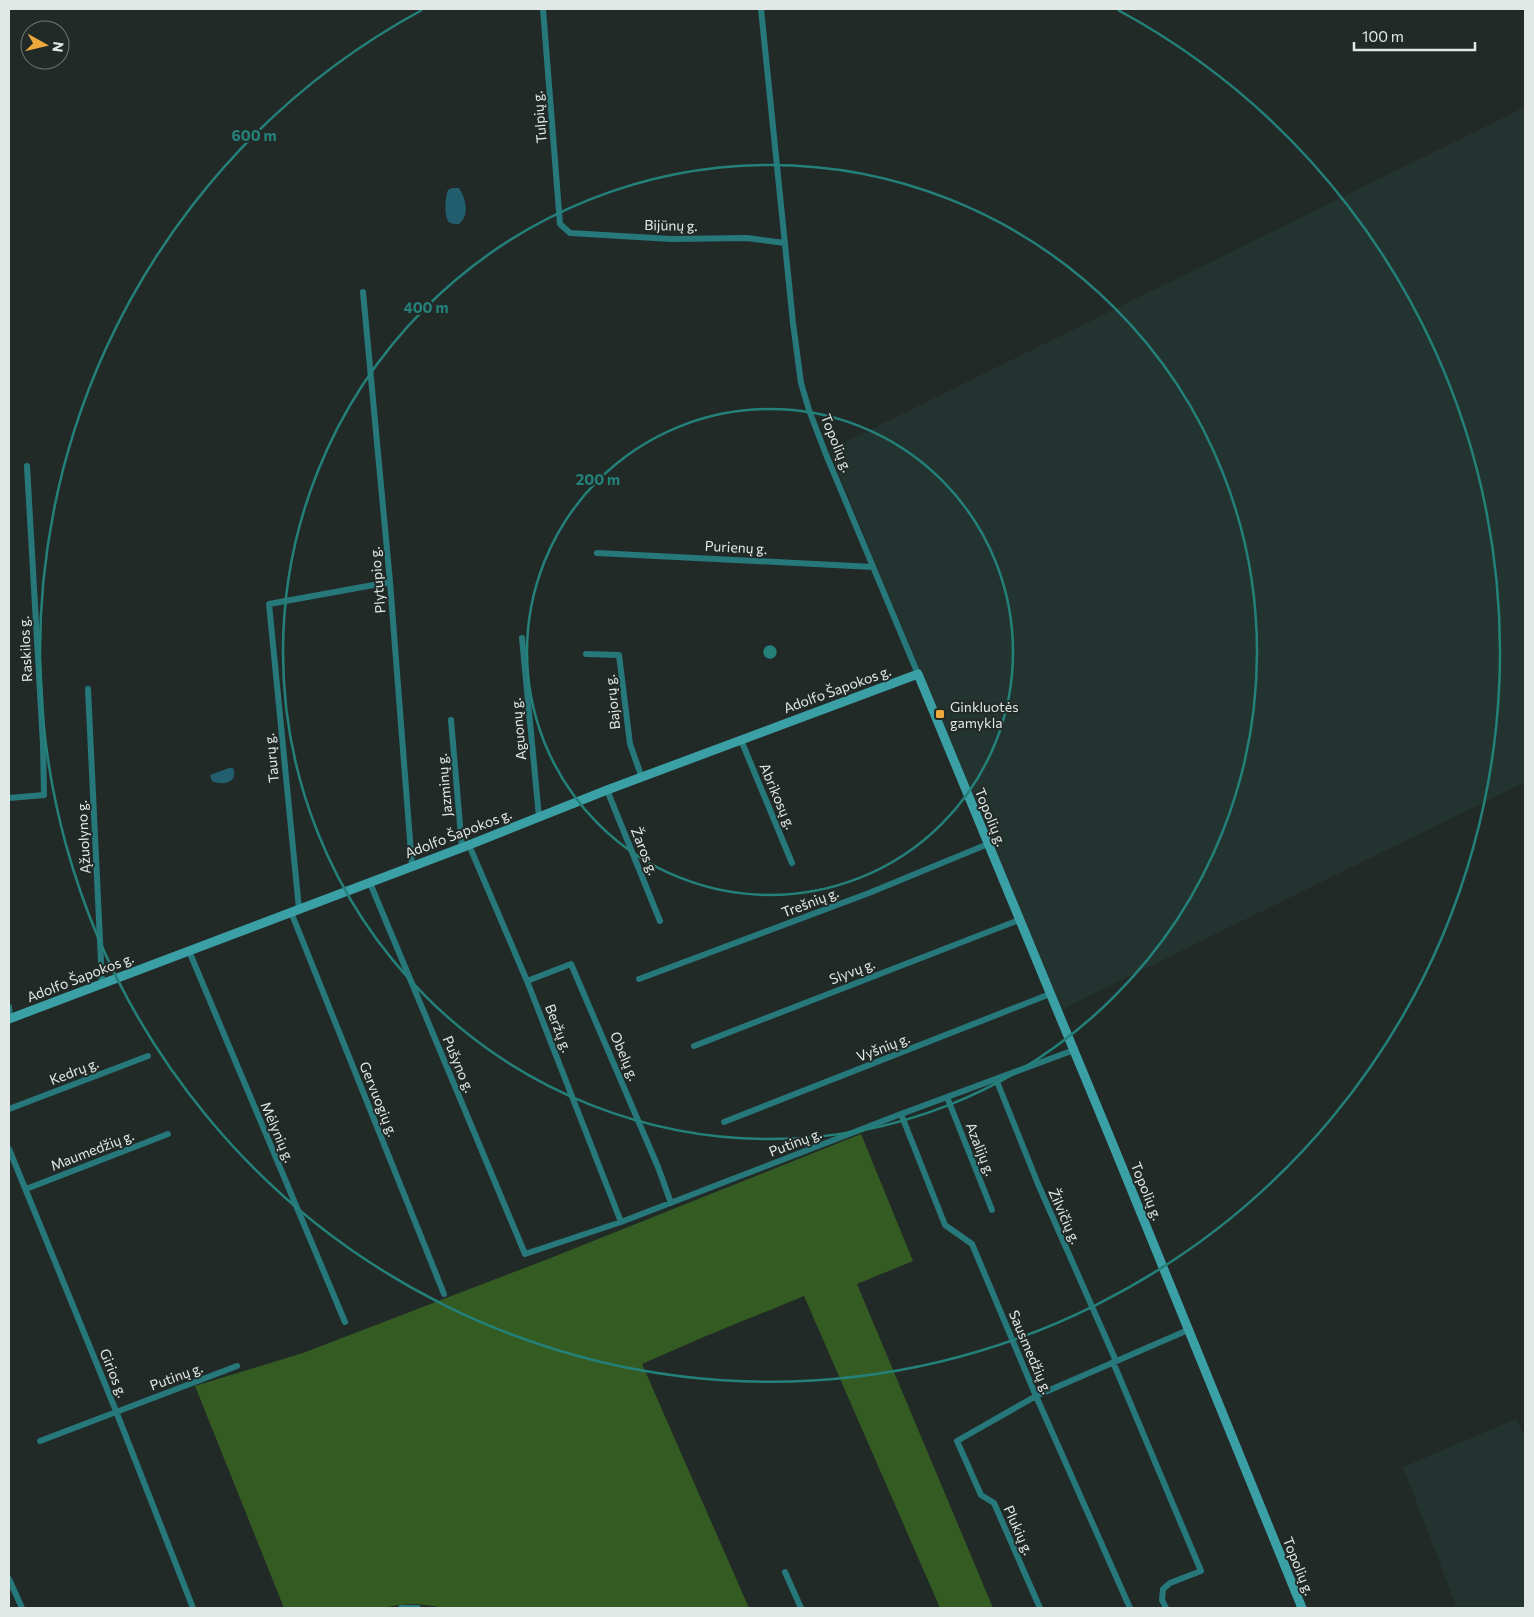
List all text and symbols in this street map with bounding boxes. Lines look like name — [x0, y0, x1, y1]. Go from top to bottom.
north arrow — [20, 20, 70, 70]
scale bar — [1354, 20, 1475, 52]
text: 100 m — [1362, 27, 1404, 45]
text: N — [49, 40, 68, 53]
street label: Tulpių g. — [528, 90, 550, 144]
text: 600 m — [231, 126, 277, 144]
street label: Bijūnų g. — [644, 216, 698, 234]
text: 400 m — [403, 298, 449, 316]
street label: Topolių g. — [818, 411, 856, 475]
text: 200 m — [576, 470, 620, 488]
street label: Purienų g. — [704, 537, 768, 557]
street label: Plytupio g. — [366, 546, 388, 614]
street label: Raskilos g. — [15, 616, 35, 682]
centre of rings — [761, 643, 779, 661]
street label: Adolfo Šapokos g. — [781, 662, 893, 716]
street label: Bajorų g. — [601, 674, 623, 730]
street label: Aguonų g. — [507, 697, 529, 761]
place label: Ginkluotės gamykla — [950, 698, 1019, 731]
marker: Ginkluotės gamykla — [934, 708, 946, 720]
street label: Taurų g. — [260, 732, 282, 784]
street label: Jazminų g. — [433, 753, 455, 817]
street label: Abrikosų g. — [756, 760, 800, 832]
street label: Topolių g. — [972, 785, 1010, 849]
street label: Ąžuolyno g. — [73, 800, 93, 874]
street label: Adolfo Šapokos g. — [402, 805, 514, 861]
street label: Žaros g. — [628, 825, 662, 877]
street label: Trešnių g. — [779, 883, 841, 921]
street label: Adolfo Šapokos g. — [24, 949, 136, 1005]
street label: Slyvų g. — [827, 955, 877, 987]
street label: Beržų g. — [542, 1001, 576, 1055]
street label: Obelų g. — [607, 1029, 643, 1083]
street label: Vyšnių g. — [854, 1029, 912, 1065]
street label: Pušyno g. — [439, 1033, 479, 1095]
street label: Kedrų g. — [47, 1054, 101, 1088]
street label: Gervuogių g. — [356, 1059, 402, 1139]
street label: Mėlynių g. — [258, 1099, 298, 1165]
street label: Azalijų g. — [963, 1120, 999, 1178]
street label: Putinų g. — [766, 1124, 824, 1160]
street label: Maumedžių g. — [48, 1126, 136, 1174]
street label: Topolių g. — [1128, 1159, 1166, 1223]
street label: Žilvičių g. — [1045, 1185, 1085, 1247]
street label: Sausmedžių g. — [1006, 1308, 1056, 1396]
street label: Girios g. — [97, 1346, 131, 1400]
street label: Putinų g. — [147, 1359, 205, 1393]
street label: Plukių g. — [1001, 1502, 1037, 1558]
street label: Topolių g. — [1280, 1534, 1318, 1598]

